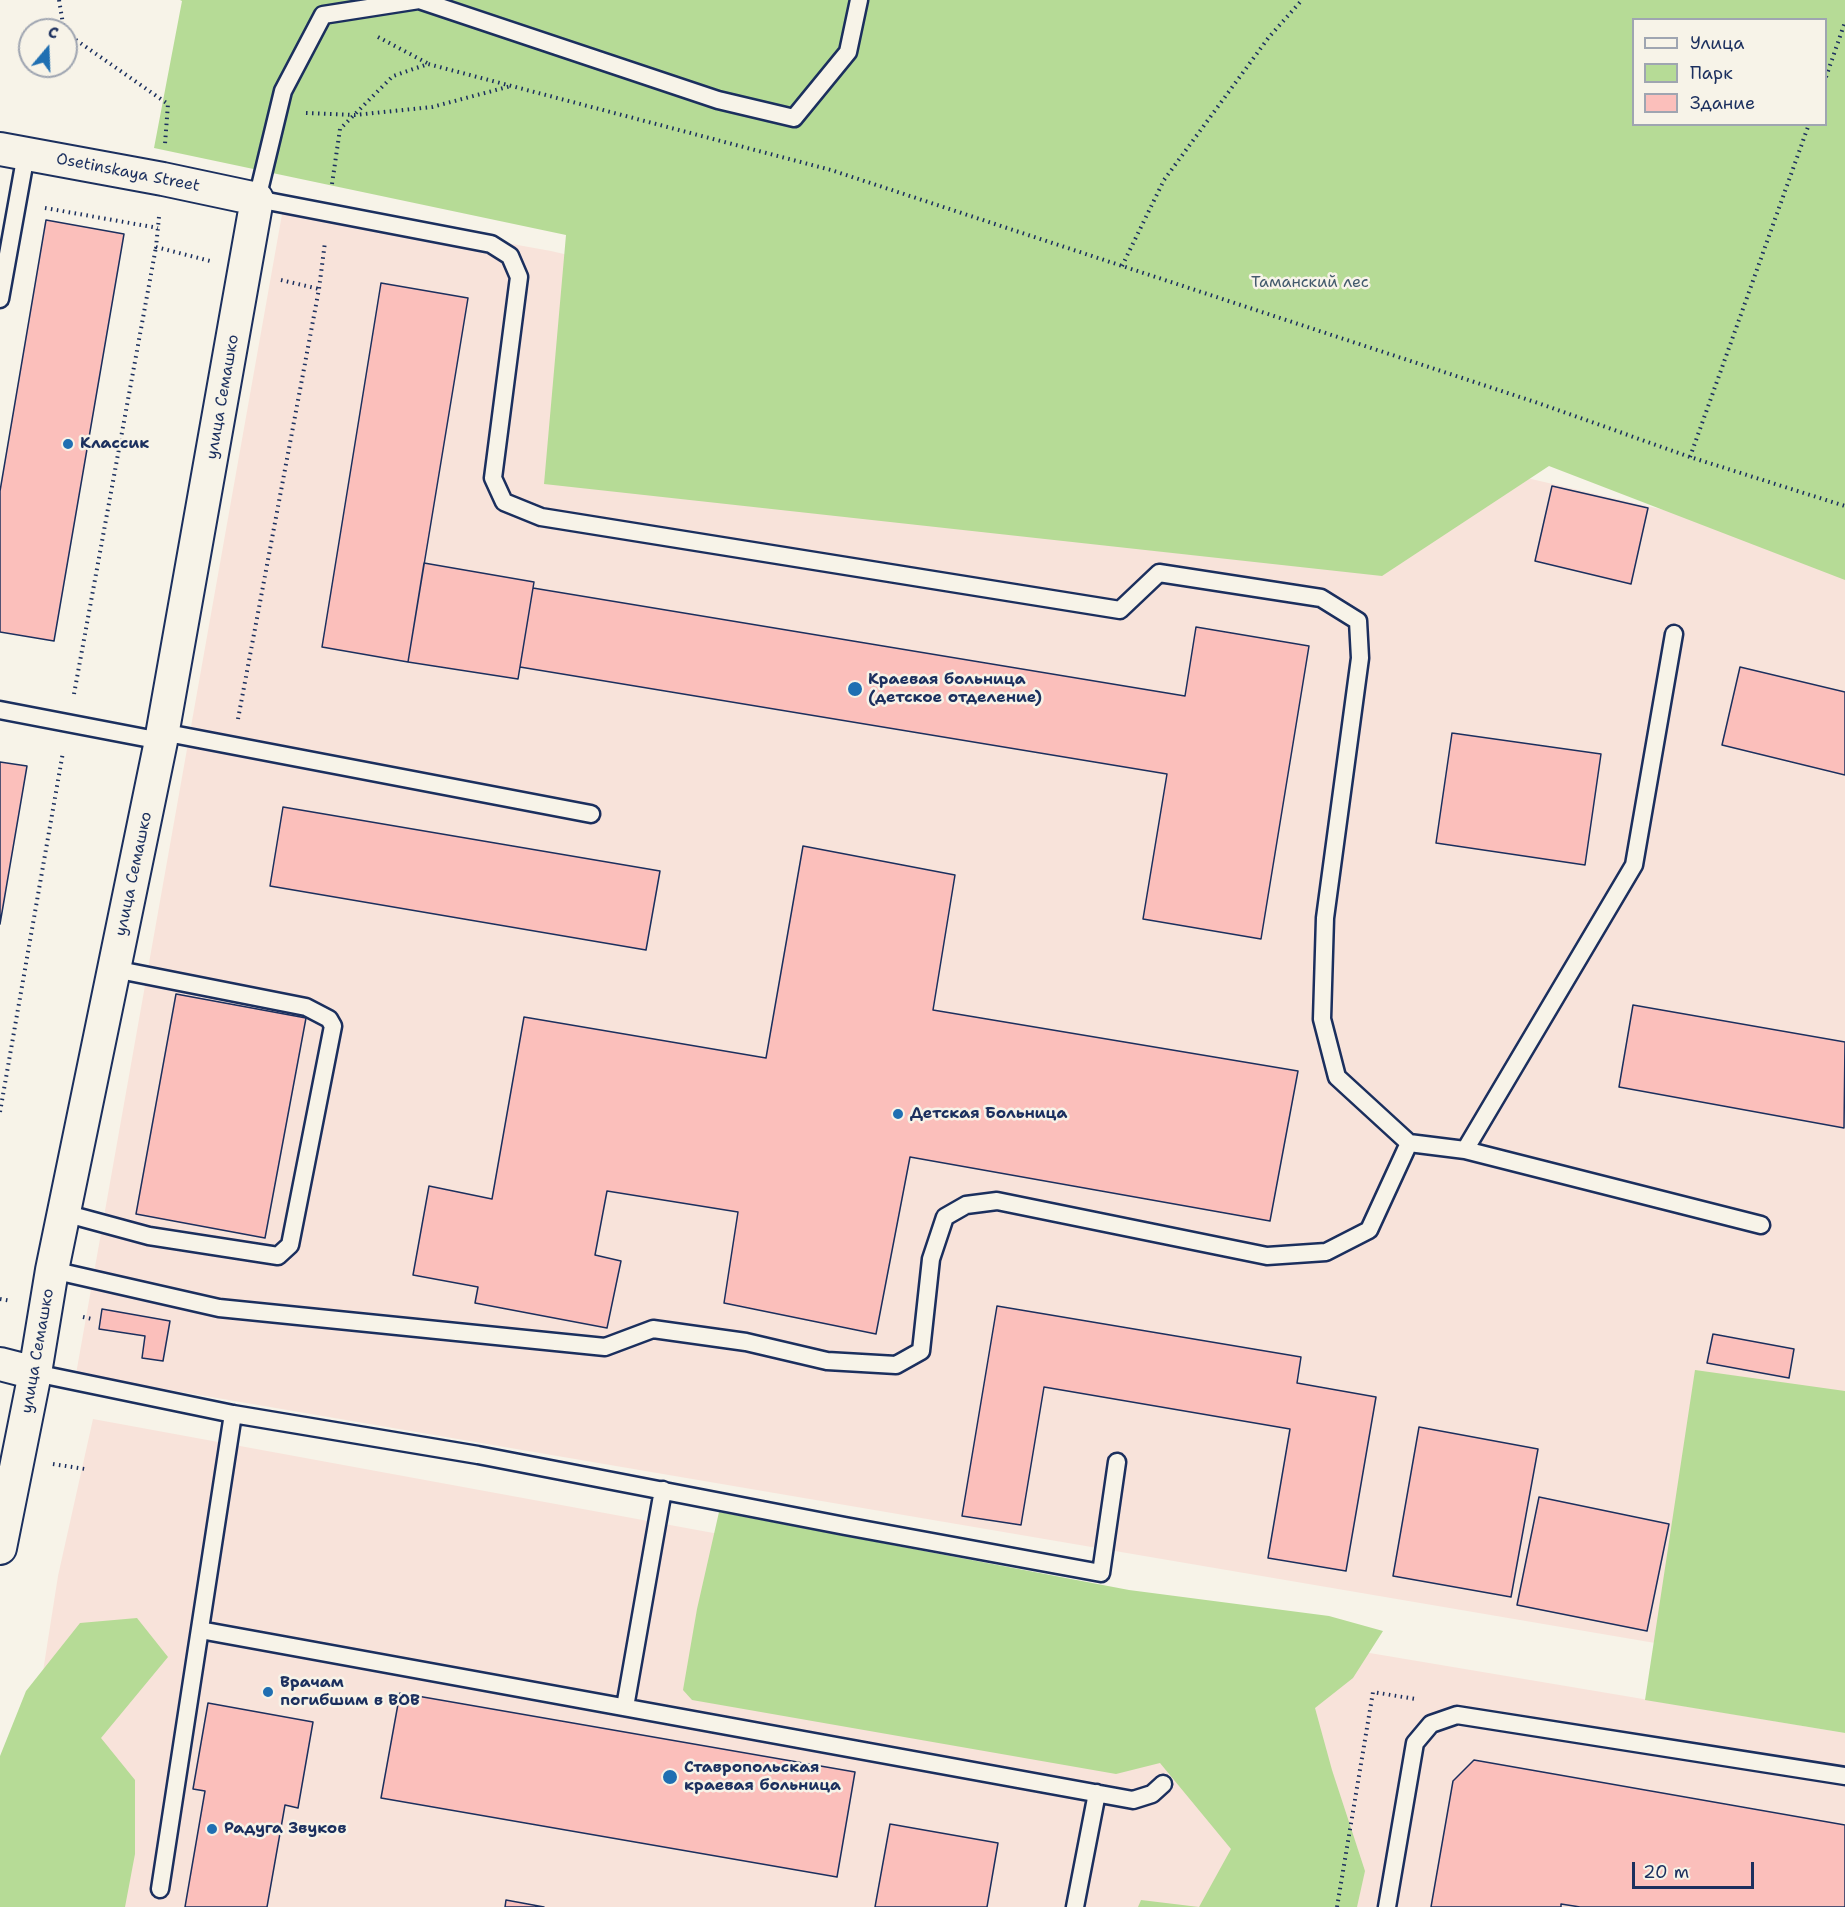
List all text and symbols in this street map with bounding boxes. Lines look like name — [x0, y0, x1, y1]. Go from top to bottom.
north arrow — [18, 18, 78, 78]
legend — [1632, 18, 1827, 126]
text: С — [45, 21, 61, 44]
text: Улица — [1690, 31, 1744, 55]
text: Парк — [1690, 61, 1733, 85]
text: Здание — [1690, 91, 1755, 115]
street label: Osetinskaya Street — [54, 150, 202, 196]
park label: Таманский лес — [1251, 273, 1369, 293]
street label: улица Семашко — [203, 333, 243, 461]
place label: Классик — [80, 434, 149, 454]
marker: Классик — [61, 437, 75, 451]
place label: Краевая больница (детское отделение) — [868, 670, 1042, 708]
marker: Краевая больница (детское отделение) — [846, 680, 864, 698]
street label: улица Семашко — [111, 810, 157, 938]
place label: Детская Больница — [910, 1104, 1067, 1124]
marker: Детская Больница — [891, 1107, 905, 1121]
street label: улица Семашко — [18, 1287, 58, 1415]
place label: Врачам погибшим в ВОВ — [280, 1673, 420, 1711]
marker: Врачам погибшим в ВОВ — [261, 1685, 275, 1699]
place label: Ставропольская краевая больница — [684, 1758, 841, 1796]
marker: Ставропольская краевая больница — [661, 1768, 679, 1786]
place label: Радуга Звуков — [224, 1819, 346, 1839]
marker: Радуга Звуков — [205, 1822, 219, 1836]
scale bar — [1635, 1850, 1756, 1888]
text: 20 m — [1643, 1860, 1689, 1884]

